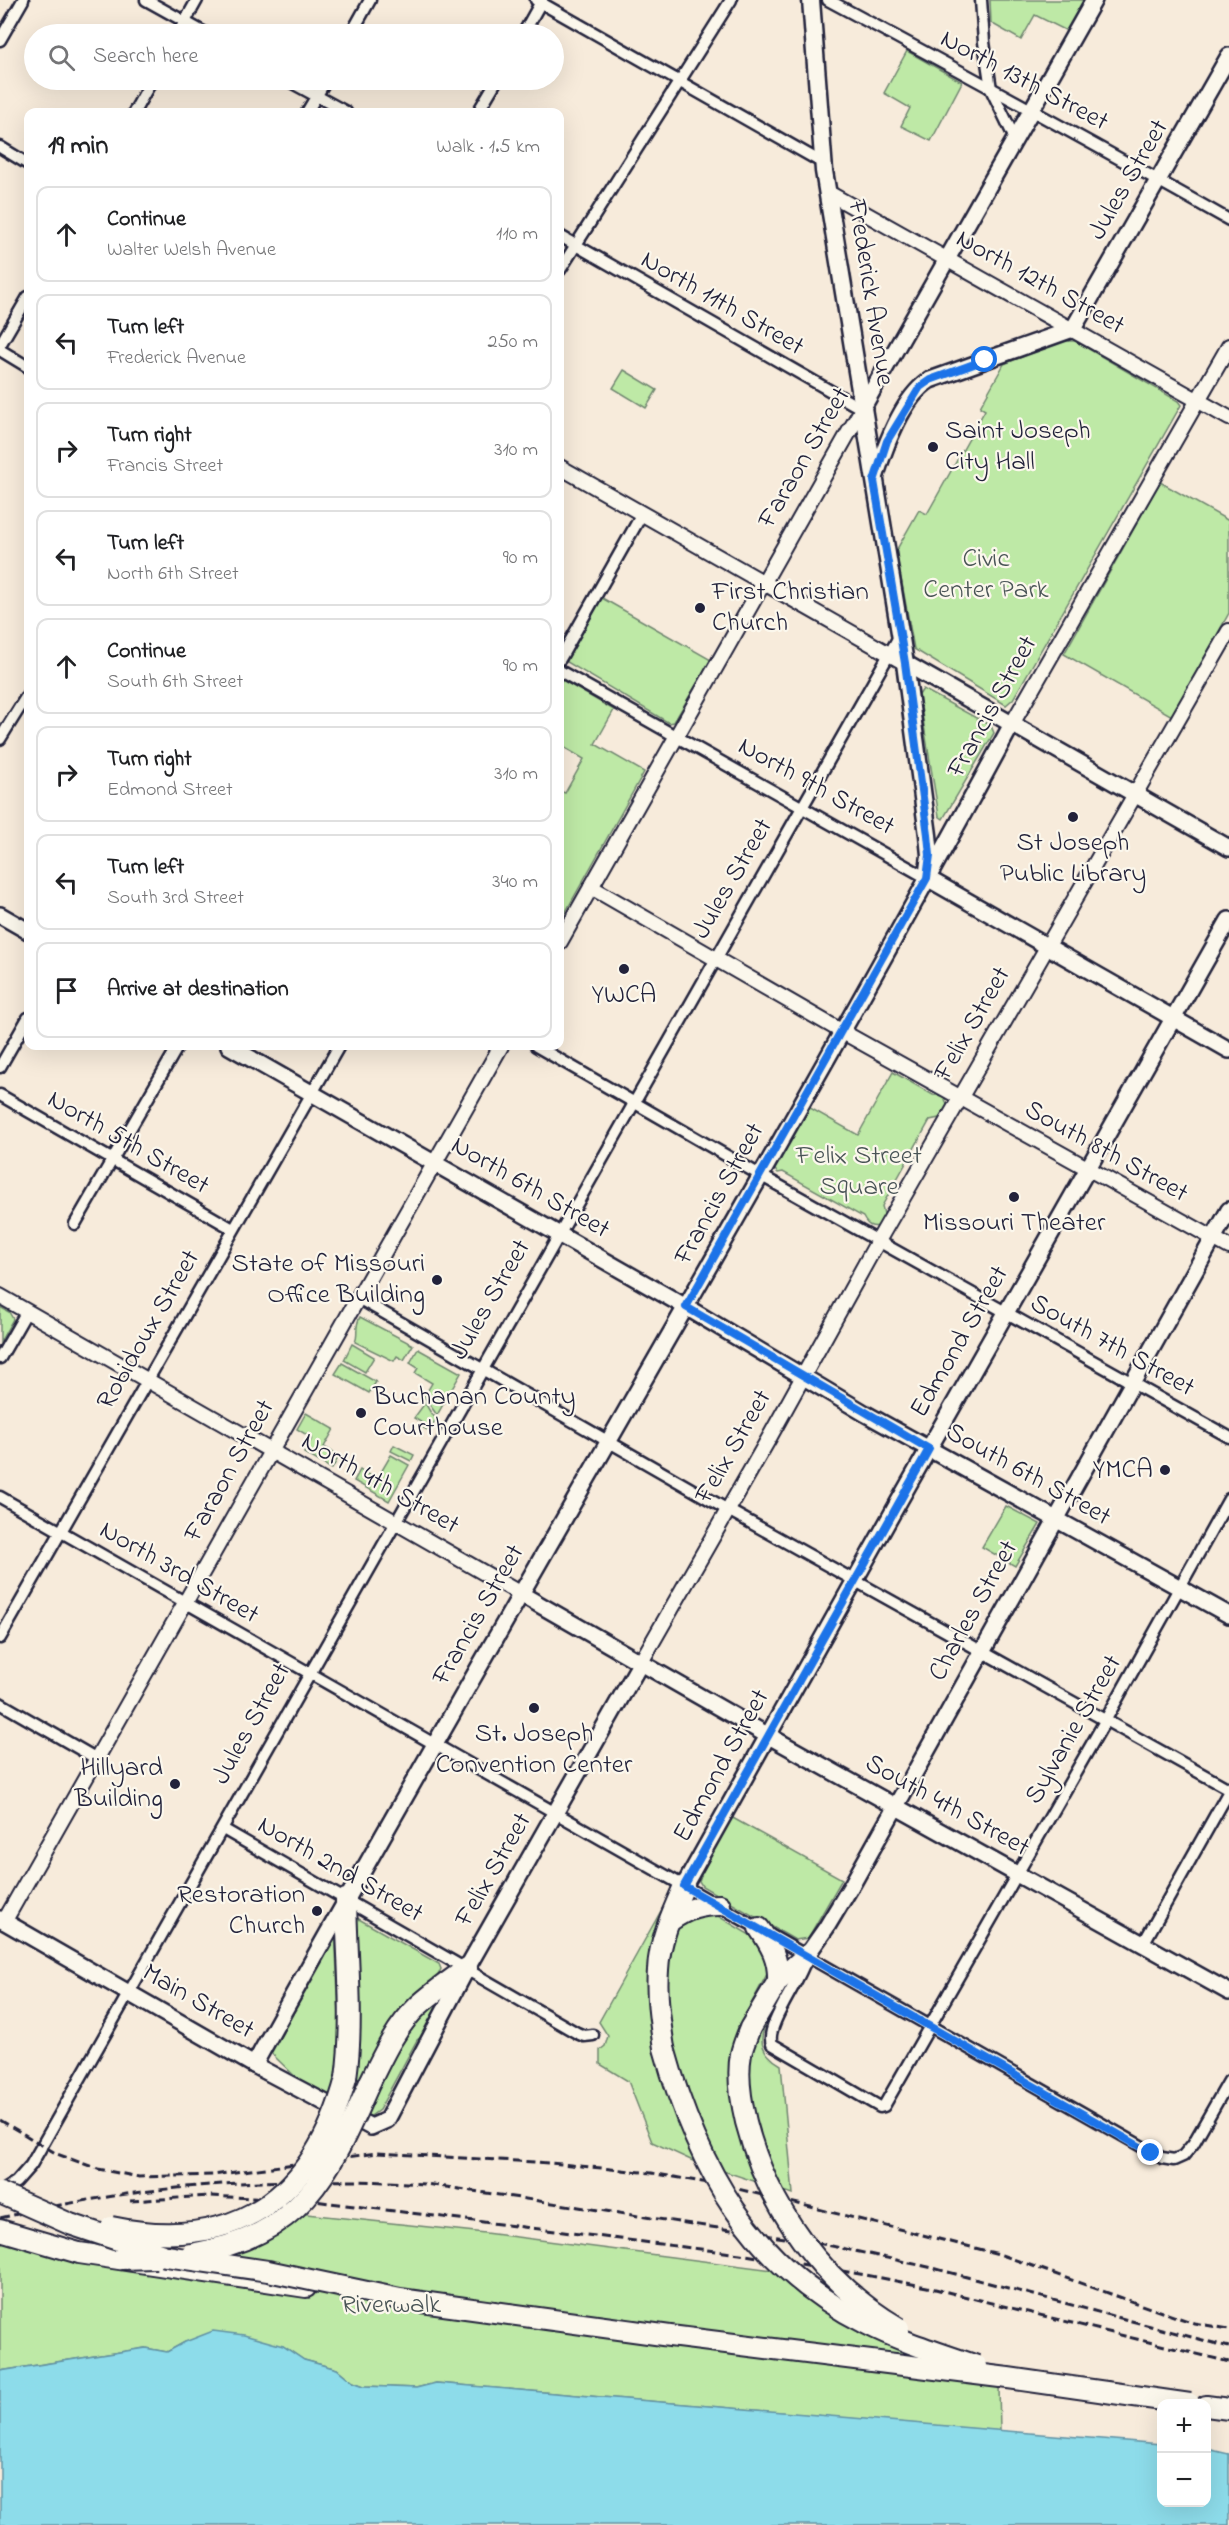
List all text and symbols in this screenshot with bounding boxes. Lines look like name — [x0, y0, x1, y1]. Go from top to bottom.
street label: North 13th Street — [933, 20, 1115, 142]
search box — [24, 24, 564, 90]
icon: search — [45, 41, 78, 74]
text: Search here — [93, 41, 198, 73]
street label: Jules Street — [1079, 112, 1179, 248]
text: 19 min — [48, 128, 108, 166]
text: Walk · 1.5 km — [436, 133, 540, 162]
street label: Frederick Avenue — [836, 196, 904, 390]
text: Continue — [107, 204, 186, 236]
icon: ahead — [50, 218, 83, 251]
text: 110 m — [496, 220, 538, 249]
street label: North 12th Street — [948, 220, 1132, 346]
text: Walter Welsh Avenue — [107, 236, 276, 265]
street label: North 11th Street — [633, 241, 811, 367]
text: Turn left — [107, 312, 184, 344]
icon: left — [50, 326, 83, 359]
text: 250 m — [487, 328, 538, 357]
text: Frederick Avenue — [107, 344, 246, 373]
route start — [971, 346, 997, 372]
street label: Faraon Street — [748, 380, 861, 537]
place label: Saint Joseph City Hall — [945, 412, 1091, 482]
text: Turn right — [107, 420, 192, 452]
icon: right — [50, 434, 83, 467]
text: 310 m — [494, 436, 538, 465]
marker: Saint Joseph City Hall — [926, 440, 940, 454]
text: Francis Street — [107, 452, 223, 481]
text: Turn left — [107, 528, 184, 560]
park label: Civic Center Park — [923, 540, 1049, 610]
icon: left — [50, 542, 83, 575]
text: 90 m — [503, 544, 538, 573]
text: North 6th Street — [107, 560, 239, 589]
place label: First Christian Church — [711, 573, 869, 643]
marker: First Christian Church — [693, 601, 707, 615]
street label: Francis Street — [937, 629, 1048, 786]
text: Continue — [107, 636, 186, 668]
icon: ahead — [50, 650, 83, 683]
text: 90 m — [503, 652, 538, 681]
text: South 6th Street — [107, 668, 243, 697]
street label: North 9th Street — [730, 728, 902, 846]
text: Turn right — [107, 744, 192, 776]
icon: right — [50, 758, 83, 791]
text: 310 m — [494, 760, 538, 789]
text: Edmond Street — [107, 776, 233, 805]
marker: St Joseph Public Library — [1066, 810, 1080, 824]
street label: Jules Street — [683, 811, 783, 947]
place label: St Joseph Public Library — [1000, 824, 1146, 894]
text: Turn left — [107, 852, 184, 884]
icon: left — [50, 866, 83, 899]
text: 340 m — [492, 868, 538, 897]
text: South 3rd Street — [107, 884, 244, 913]
street label: Felix Street — [924, 960, 1021, 1089]
marker: YWCA — [617, 962, 631, 976]
icon: arrive — [50, 974, 83, 1007]
text: Arrive at destination — [107, 974, 289, 1006]
place label: YWCA — [592, 976, 656, 1015]
street label: North 5th Street — [40, 1081, 216, 1205]
street label: South 8th Street — [1017, 1091, 1195, 1213]
street label: Francis Street — [664, 1116, 775, 1273]
street label: North 6th Street — [443, 1127, 617, 1249]
park label: Felix Street Square — [795, 1137, 922, 1207]
marker: Missouri Theater — [1007, 1190, 1021, 1204]
place label: Missouri Theater — [923, 1204, 1106, 1243]
street label: Jules Street — [441, 1232, 541, 1368]
street label: Robidoux Street — [87, 1243, 211, 1417]
place label: State of Missouri Office Building — [231, 1245, 425, 1315]
street label: Edmond Street — [901, 1259, 1019, 1425]
marker: State of Missouri Office Building — [430, 1273, 444, 1287]
street label: South 7th Street — [1022, 1285, 1202, 1407]
place label: Buchanan County Courthouse — [372, 1378, 576, 1448]
street label: Felix Street — [685, 1383, 782, 1512]
street label: Faraon Street — [174, 1393, 285, 1550]
marker: Buchanan County Courthouse — [354, 1406, 368, 1420]
street label: South 6th Street — [938, 1413, 1118, 1537]
street label: North 4th Street — [294, 1423, 466, 1545]
place label: YMCA — [1093, 1451, 1153, 1490]
marker: YMCA — [1158, 1463, 1172, 1477]
street label: North 3rd Street — [92, 1511, 266, 1635]
street label: Charles Street — [919, 1533, 1029, 1689]
street label: Francis Street — [422, 1537, 535, 1694]
street label: Sylvanie Street — [1015, 1648, 1133, 1812]
street label: Jules Street — [203, 1656, 301, 1792]
street label: Edmond Street — [664, 1682, 780, 1850]
marker: St. Joseph Convention Center — [527, 1701, 541, 1715]
place label: St. Joseph Convention Center — [436, 1715, 633, 1785]
street label: South 4th Street — [857, 1745, 1037, 1867]
place label: Hillyard Building — [74, 1749, 163, 1819]
marker: Hillyard Building — [168, 1777, 182, 1791]
street label: Felix Street — [445, 1806, 542, 1935]
street label: North 2nd Street — [250, 1807, 430, 1933]
place label: Restoration Church — [177, 1876, 305, 1946]
marker: Restoration Church — [310, 1904, 324, 1918]
street label: Main Street — [135, 1954, 261, 2050]
route end — [1137, 2139, 1163, 2165]
park label: Riverwalk — [341, 2286, 441, 2325]
map controls — [1157, 2399, 1211, 2507]
button: + — [1157, 2399, 1211, 2453]
button: − — [1157, 2453, 1211, 2507]

